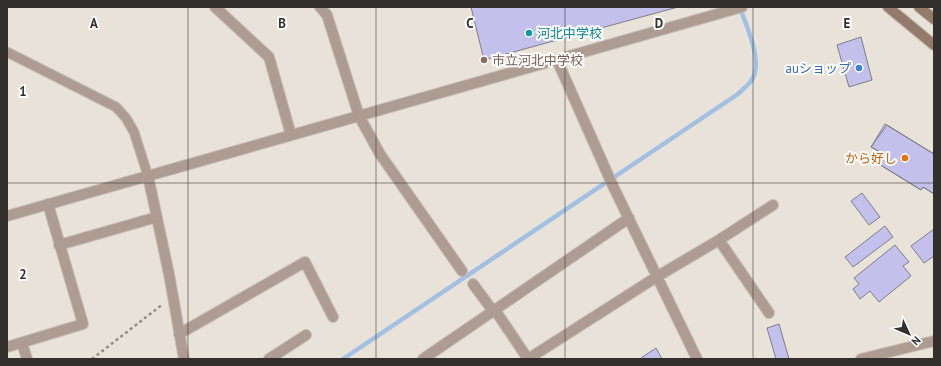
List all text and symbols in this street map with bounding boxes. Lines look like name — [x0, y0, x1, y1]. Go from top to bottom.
text: A — [90, 15, 98, 32]
text: B — [278, 15, 286, 32]
text: C — [466, 15, 474, 32]
text: D — [655, 15, 663, 32]
text: E — [844, 15, 851, 32]
place label: 河北中学校 — [537, 25, 602, 42]
marker: 河北中学校 — [524, 28, 534, 38]
place label: 市立河北中学校 — [492, 52, 583, 69]
marker: 市立河北中学校 — [479, 55, 489, 65]
place label: auショップ — [786, 60, 851, 77]
marker: auショップ — [854, 63, 864, 73]
text: 1 — [19, 83, 27, 100]
place label: から好し — [845, 150, 897, 167]
marker: から好し — [900, 153, 910, 163]
text: 2 — [19, 266, 27, 283]
north arrow — [889, 314, 929, 354]
text: N — [909, 333, 924, 348]

